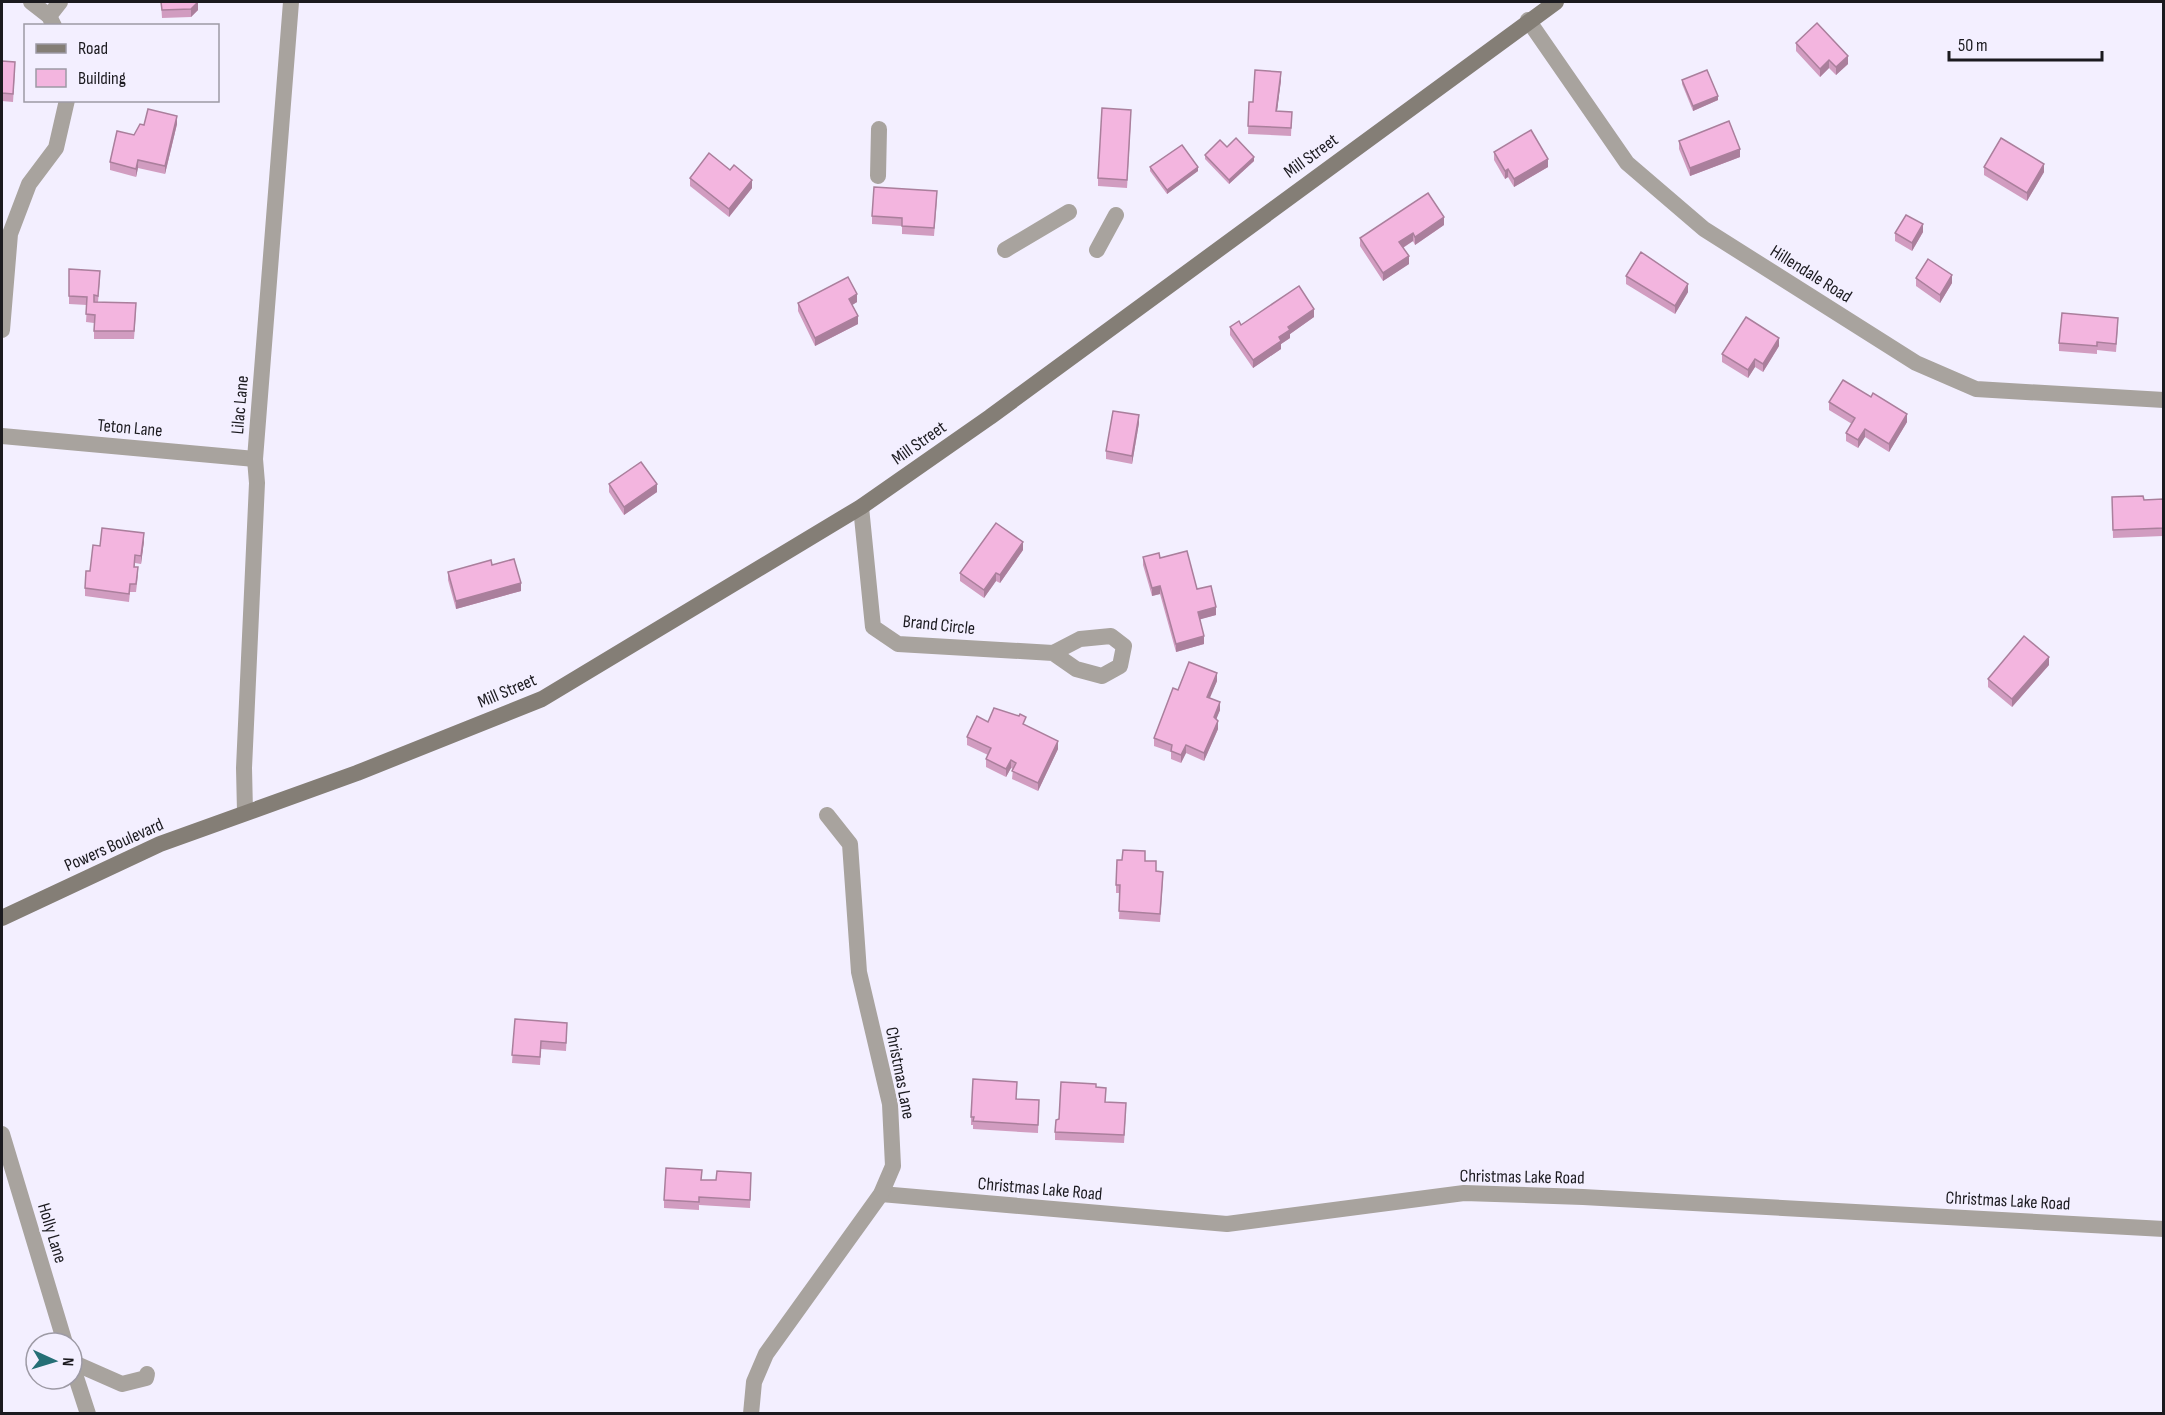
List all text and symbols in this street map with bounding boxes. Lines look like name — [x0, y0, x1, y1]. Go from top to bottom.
legend — [24, 24, 219, 102]
scale bar — [1949, 24, 2102, 62]
text: 50 m — [1958, 35, 1988, 56]
text: Road — [78, 38, 108, 59]
text: Building — [78, 68, 126, 89]
street label: Mill Street — [1280, 129, 1342, 183]
street label: Hillendale Road — [1766, 241, 1856, 307]
street label: Lilac Lane — [227, 375, 253, 435]
street label: Teton Lane — [97, 415, 163, 441]
street label: Mill Street — [888, 416, 951, 469]
street label: Brand Circle — [902, 611, 976, 639]
street label: Mill Street — [475, 669, 540, 713]
street label: Powers Boulevard — [61, 814, 167, 876]
street label: Christmas Lane — [881, 1025, 919, 1121]
street label: Christmas Lake Road — [1459, 1165, 1585, 1189]
street label: Christmas Lake Road — [977, 1173, 1103, 1205]
street label: Christmas Lake Road — [1945, 1187, 2071, 1215]
street label: Holly Lane — [33, 1200, 71, 1266]
north arrow — [24, 1331, 84, 1391]
text: N — [58, 1357, 77, 1367]

